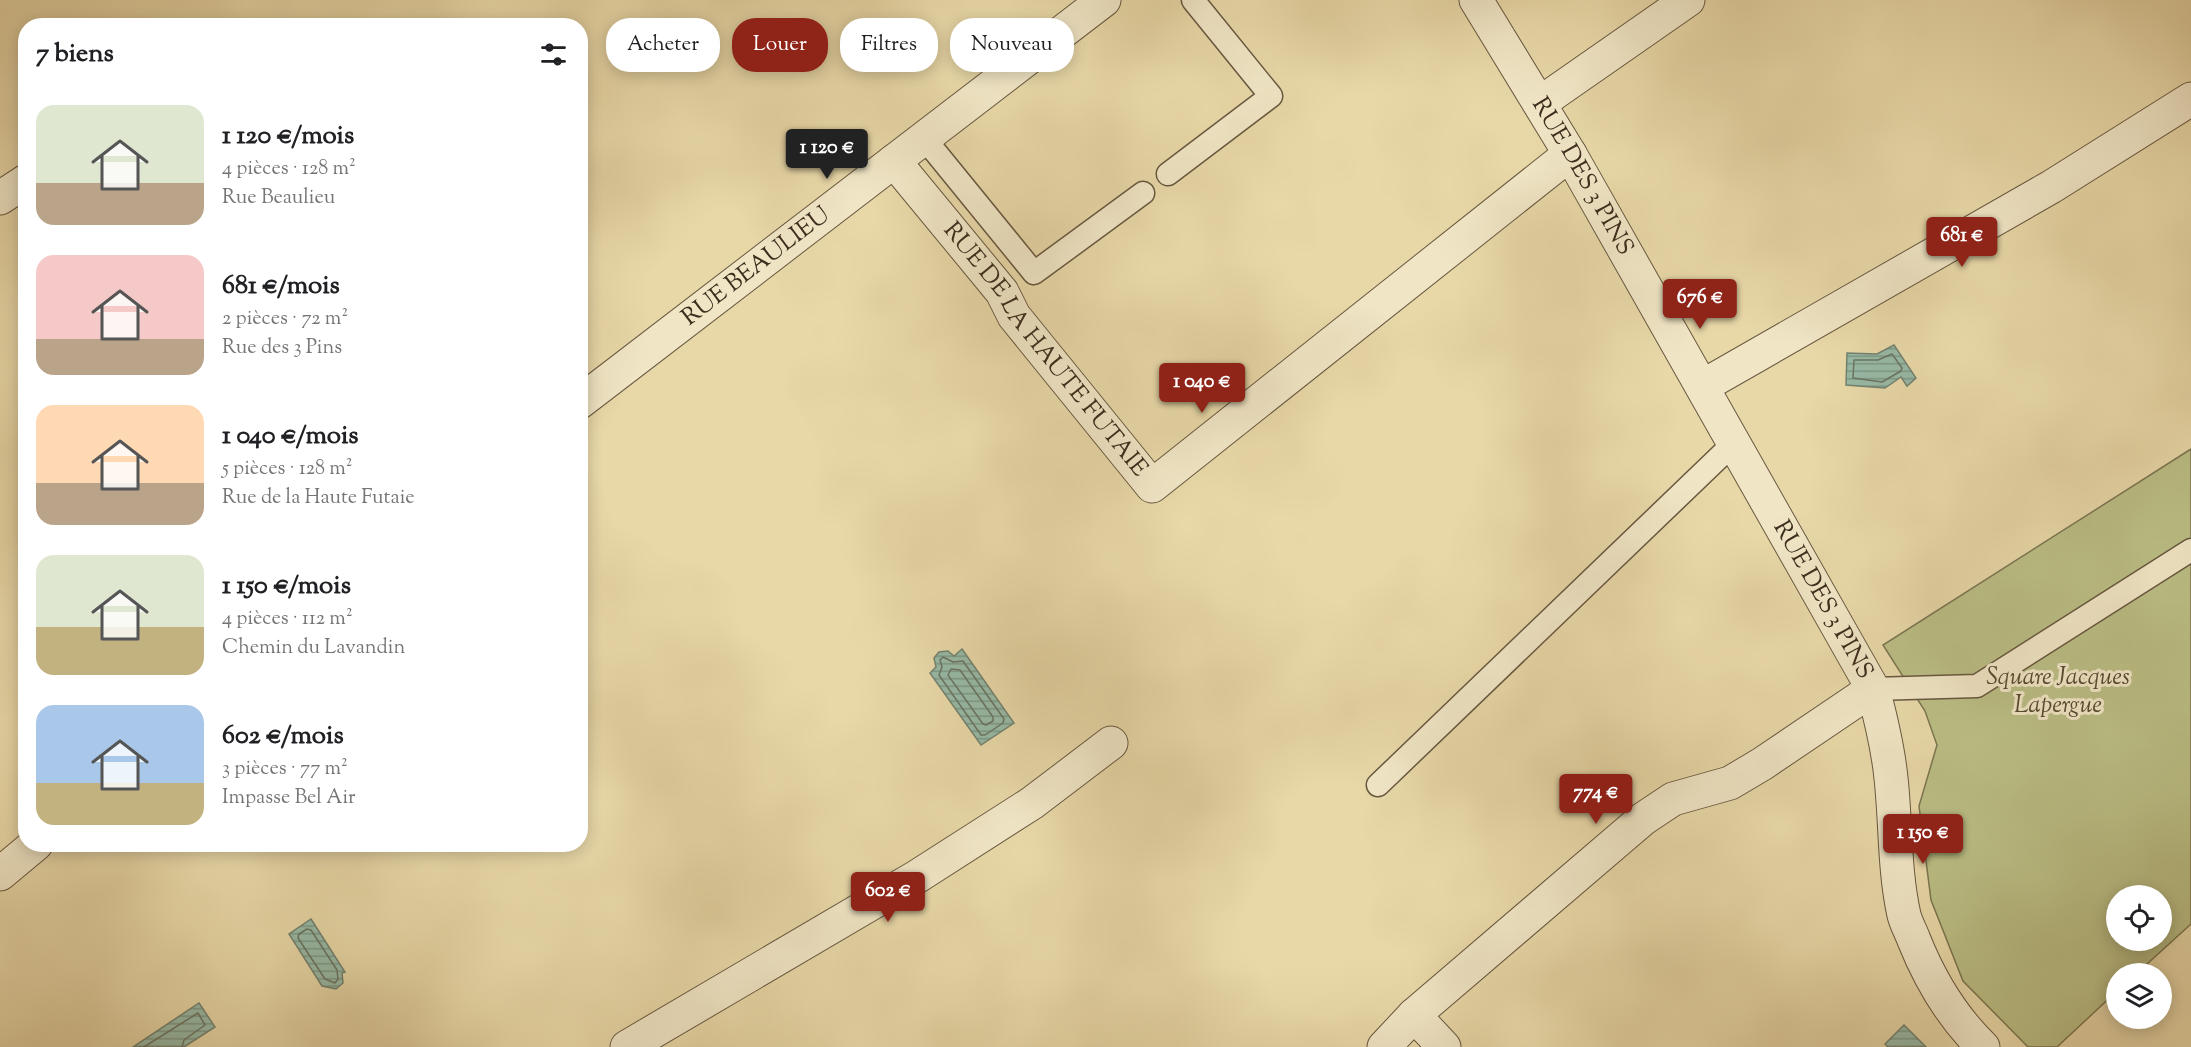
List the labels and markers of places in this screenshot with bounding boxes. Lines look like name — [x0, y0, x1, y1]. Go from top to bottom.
pin: 1 120 € — [772, 129, 882, 180]
pin: 681 € — [1920, 217, 2004, 268]
pin: 676 € — [1658, 279, 1742, 330]
pin: 1 040 € — [1147, 363, 1257, 414]
pin: 774 € — [1554, 774, 1638, 825]
pin: 1 150 € — [1868, 814, 1978, 865]
pin: 602 € — [846, 872, 930, 923]

